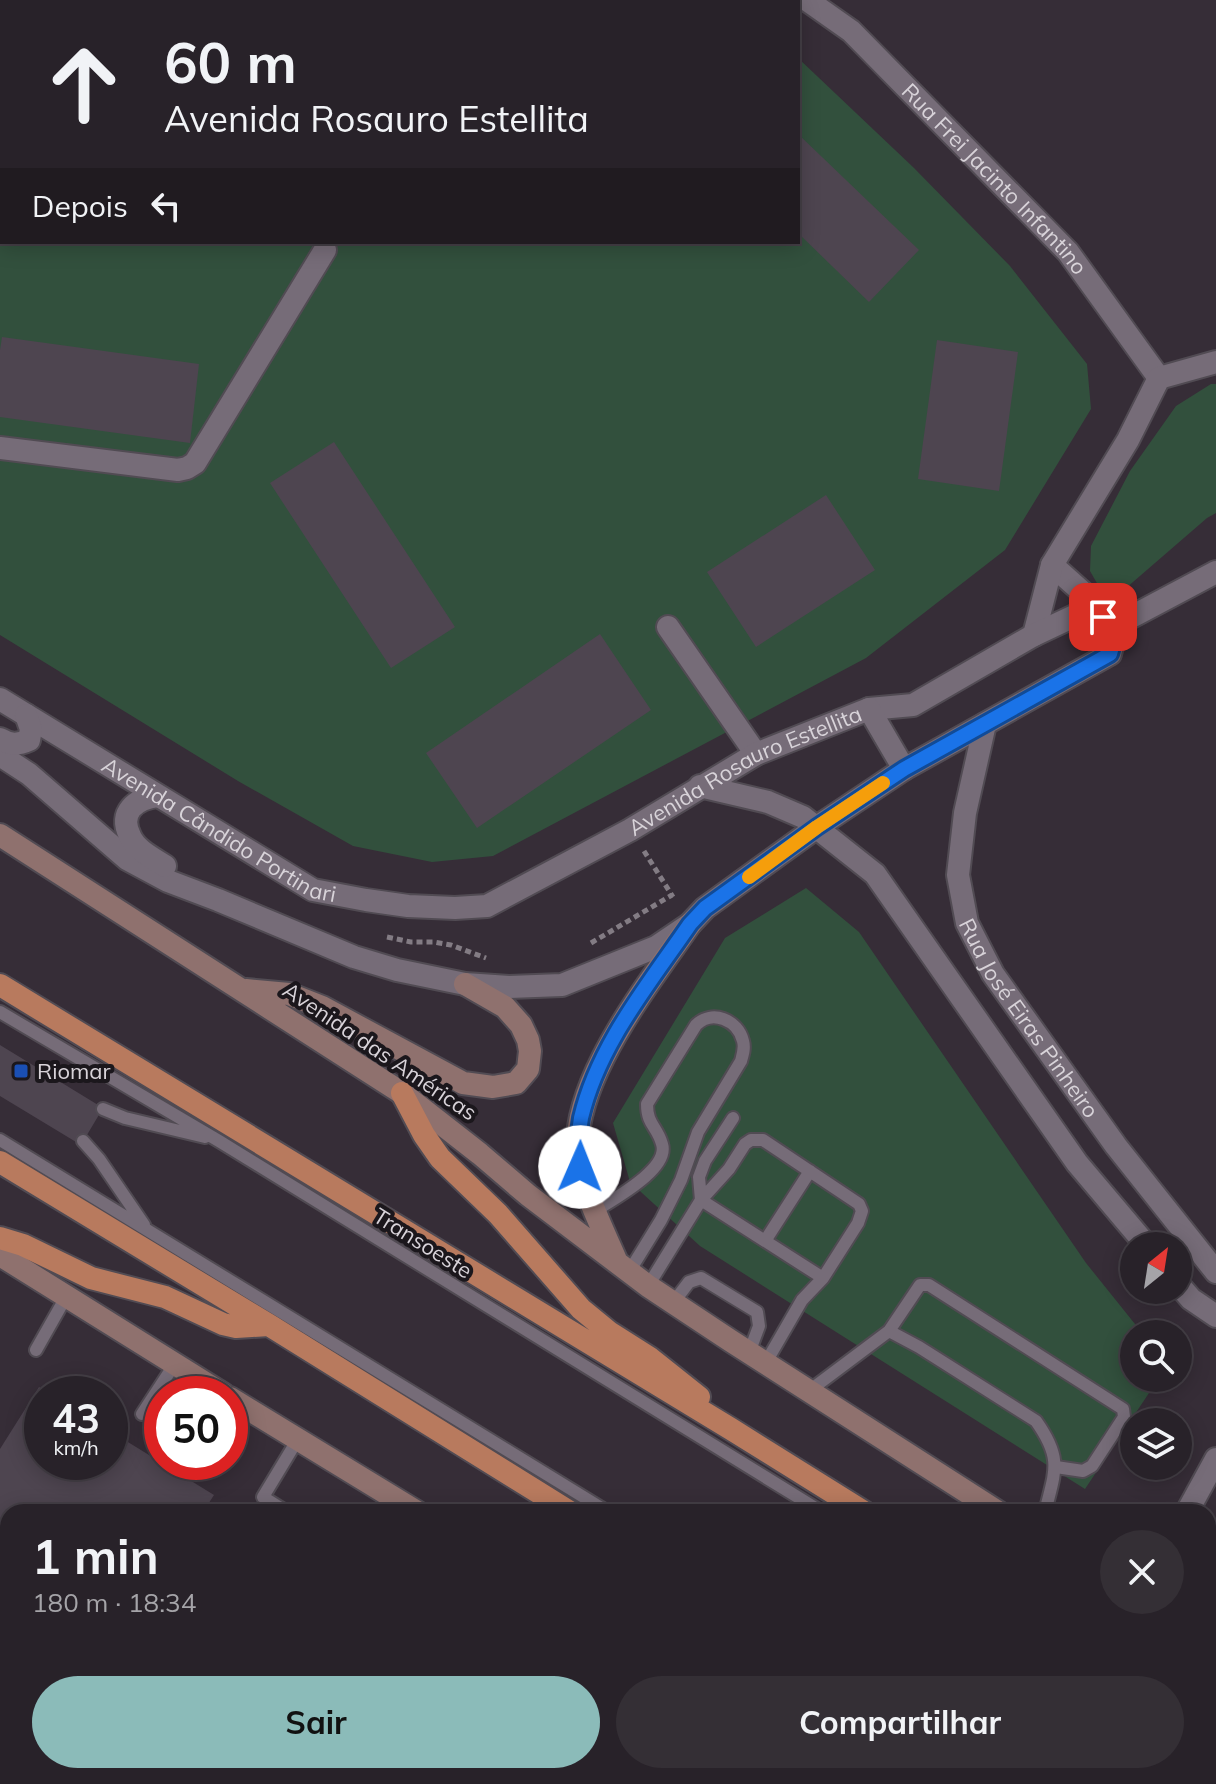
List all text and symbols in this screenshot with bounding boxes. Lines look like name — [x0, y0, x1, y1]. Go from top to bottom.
text: 60 m — [164, 27, 297, 97]
icon: ahead — [32, 32, 136, 136]
street label: Rua Frei Jacinto Infantino — [896, 77, 1094, 280]
text: Avenida Rosauro Estellita — [164, 96, 589, 141]
icon: left — [144, 184, 188, 228]
text: Depois — [32, 187, 128, 225]
pin — [1069, 583, 1137, 651]
icon: arrive — [1081, 595, 1125, 639]
street label: Avenida Rosauro Estellita — [623, 699, 866, 842]
street label: Avenida Cândido Portinari — [97, 751, 338, 908]
street label: Rua José Eiras Pinheiro — [953, 913, 1105, 1123]
street label: Avenida das Américas — [278, 976, 482, 1126]
place label: Riomar — [37, 1057, 111, 1085]
marker: Riomar — [12, 1062, 30, 1080]
position arrow — [538, 1125, 622, 1209]
street label: Transoeste — [368, 1202, 478, 1284]
north arrow — [1120, 1232, 1192, 1304]
map controls — [1120, 1232, 1192, 1480]
button: search — [1120, 1320, 1192, 1392]
speed limit sign: 50 — [144, 1376, 248, 1480]
text: 43 — [52, 1393, 100, 1443]
button: layers — [1120, 1408, 1192, 1480]
text: km/h — [53, 1435, 99, 1460]
text: 1 min — [32, 1526, 159, 1586]
button: close — [1100, 1530, 1184, 1614]
text: 180 m · 18:34 — [32, 1586, 196, 1619]
button: Sair — [32, 1676, 600, 1768]
button: Compartilhar — [616, 1676, 1184, 1768]

